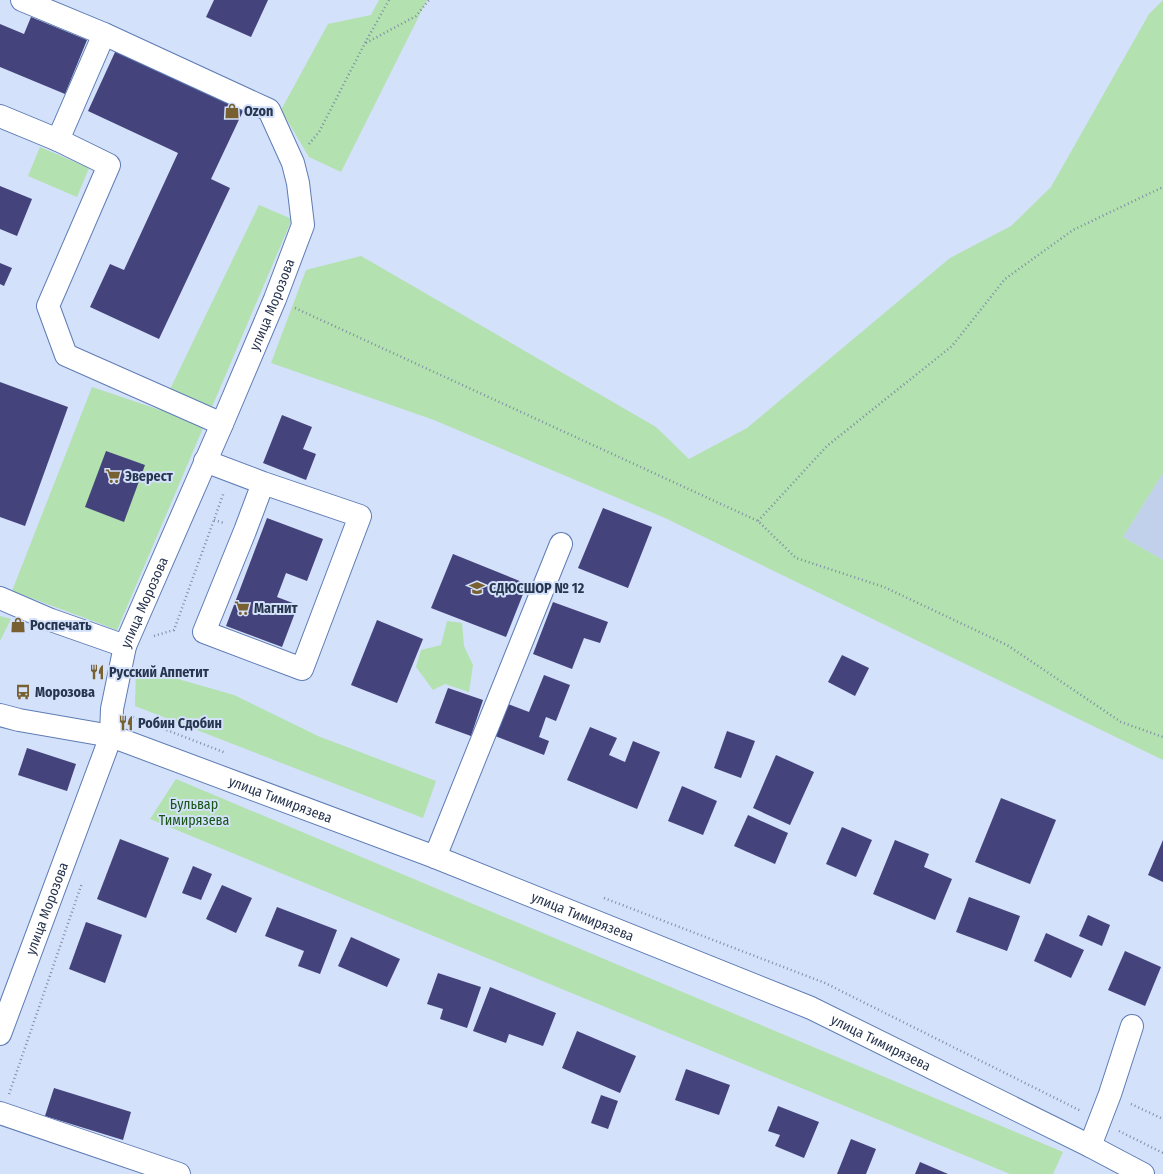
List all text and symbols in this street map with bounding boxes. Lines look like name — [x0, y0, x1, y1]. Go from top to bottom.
shop icon: Ozon — [223, 102, 241, 120]
place label: Ozon — [244, 103, 273, 120]
street label: улица Морозова — [246, 256, 298, 353]
supermarket icon: Эверест — [104, 467, 122, 485]
place label: Эверест — [125, 468, 174, 485]
street label: улица Морозова — [117, 554, 172, 651]
school or university icon: СДЮСШОР № 12 — [468, 579, 486, 597]
place label: СДЮСШОР № 12 — [489, 580, 585, 597]
supermarket icon: Магнит — [233, 599, 251, 617]
place label: Магнит — [254, 600, 298, 617]
shop icon: Роспечать — [9, 616, 27, 634]
place label: Роспечать — [30, 617, 92, 634]
restaurant icon: Русский Аппетит — [88, 663, 106, 681]
place label: Русский Аппетит — [109, 664, 210, 681]
bus stop icon: Морозова — [14, 683, 32, 701]
place label: Морозова — [35, 684, 95, 701]
restaurant icon: Робин Сдобин — [117, 714, 135, 732]
place label: Робин Сдобин — [138, 715, 222, 732]
street label: улица Тимирязева — [226, 773, 335, 827]
park label: Бульвар Тимирязева — [159, 796, 229, 829]
street label: улица Морозова — [22, 860, 72, 957]
street label: улица Тимирязева — [529, 889, 636, 945]
street label: улица Тимирязева — [828, 1011, 933, 1075]

